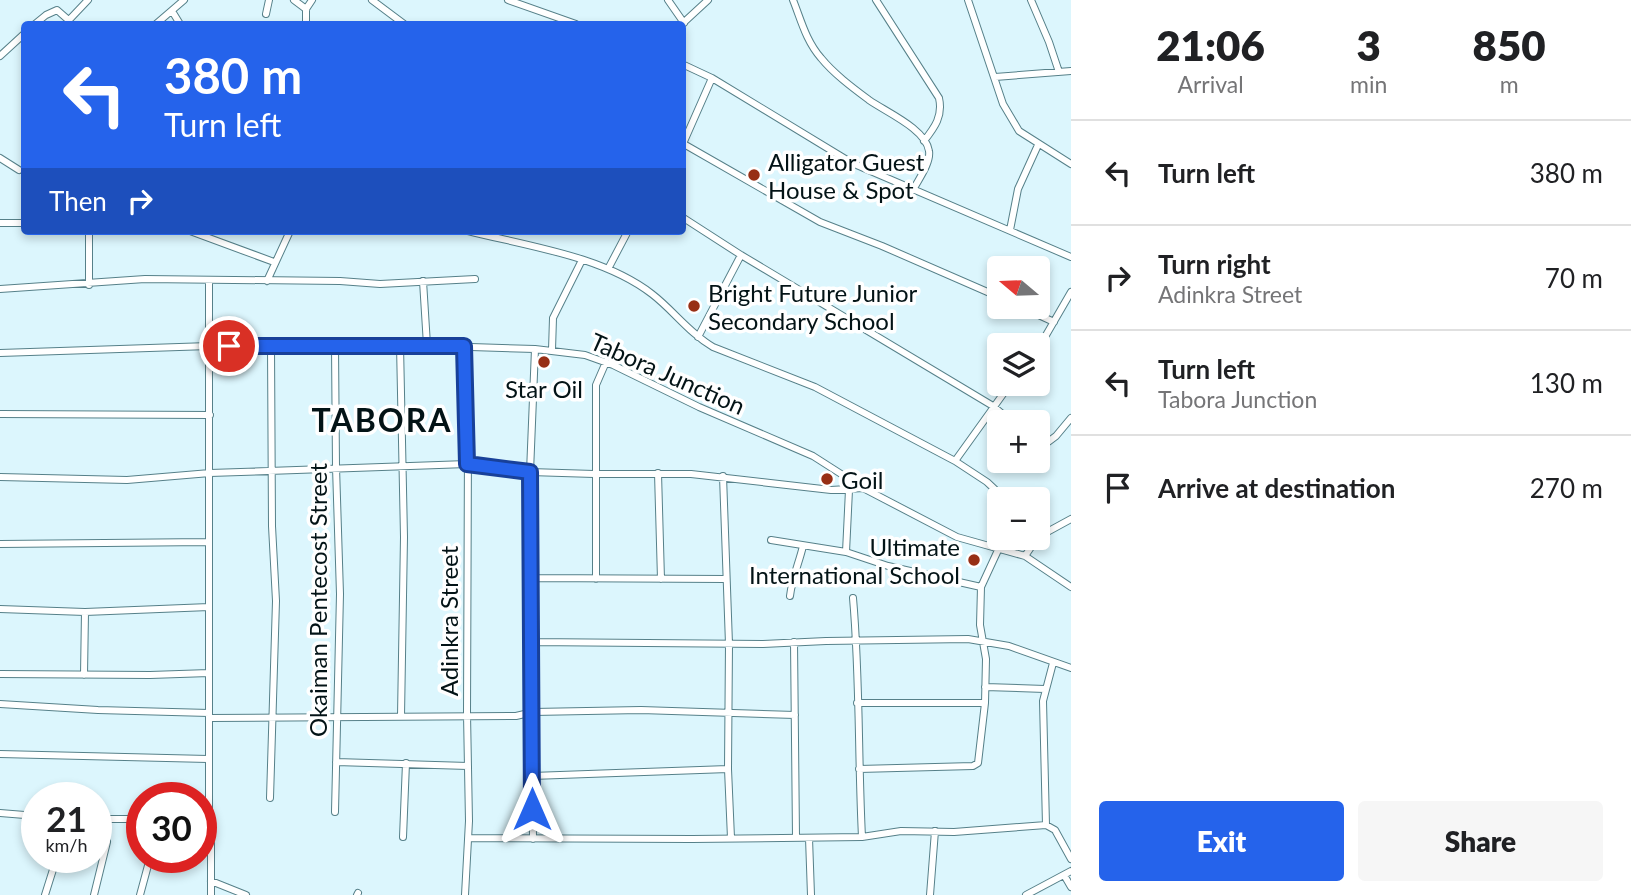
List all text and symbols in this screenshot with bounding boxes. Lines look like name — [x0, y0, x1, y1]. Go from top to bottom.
text: 21:06 — [1156, 20, 1265, 70]
text: 3 — [1357, 20, 1381, 70]
text: 850 — [1473, 20, 1546, 70]
text: 380 m — [164, 46, 302, 104]
icon: left — [49, 49, 140, 140]
text: Arrival — [1177, 70, 1244, 98]
text: min — [1350, 70, 1387, 98]
text: m — [1500, 70, 1519, 98]
text: Turn left — [164, 105, 281, 144]
place label: Alligator Guest House & Spot — [768, 147, 925, 204]
icon: left — [1099, 154, 1137, 192]
text: Turn left — [1158, 157, 1255, 189]
text: 380 m — [1530, 157, 1603, 189]
marker: Alligator Guest House & Spot — [746, 167, 762, 183]
icon: right — [121, 182, 159, 220]
text: Then — [49, 185, 107, 217]
text: Turn right — [1158, 248, 1271, 280]
north arrow — [987, 256, 1050, 318]
map controls — [987, 256, 1050, 550]
icon: right — [1099, 259, 1137, 297]
text: 70 m — [1545, 262, 1603, 294]
place label: Bright Future Junior Secondary School — [708, 278, 918, 335]
text: Adinkra Street — [1158, 280, 1302, 308]
marker: Bright Future Junior Secondary School — [686, 298, 702, 314]
pin — [199, 316, 259, 376]
street label: Tabora Junction — [586, 326, 750, 420]
icon: arrive — [210, 327, 248, 365]
button: layers — [987, 333, 1050, 396]
text: Turn left — [1158, 353, 1255, 385]
marker: Star Oil — [536, 354, 552, 370]
icon: left — [1099, 364, 1137, 402]
text: 130 m — [1530, 367, 1603, 399]
place label: Star Oil — [505, 374, 583, 403]
text: Tabora Junction — [1158, 385, 1317, 413]
district label: TABORA — [312, 400, 452, 439]
button: + — [987, 410, 1050, 473]
street label: Okaiman Pentecost Street — [303, 463, 332, 737]
place label: Goil — [841, 465, 883, 494]
icon: arrive — [1099, 469, 1137, 507]
marker: Goil — [819, 471, 835, 487]
text: Arrive at destination — [1158, 472, 1395, 504]
text: 270 m — [1530, 472, 1603, 504]
button: − — [987, 487, 1050, 550]
place label: Ultimate International School — [749, 532, 960, 589]
street label: Adinkra Street — [434, 545, 463, 696]
marker: Ultimate International School — [966, 552, 982, 568]
position arrow — [495, 772, 569, 846]
speed limit sign: 30 — [126, 782, 217, 873]
text: 21 — [46, 797, 87, 839]
button: Exit — [1099, 801, 1344, 881]
button: Share — [1358, 801, 1603, 881]
text: km/h — [45, 834, 88, 856]

